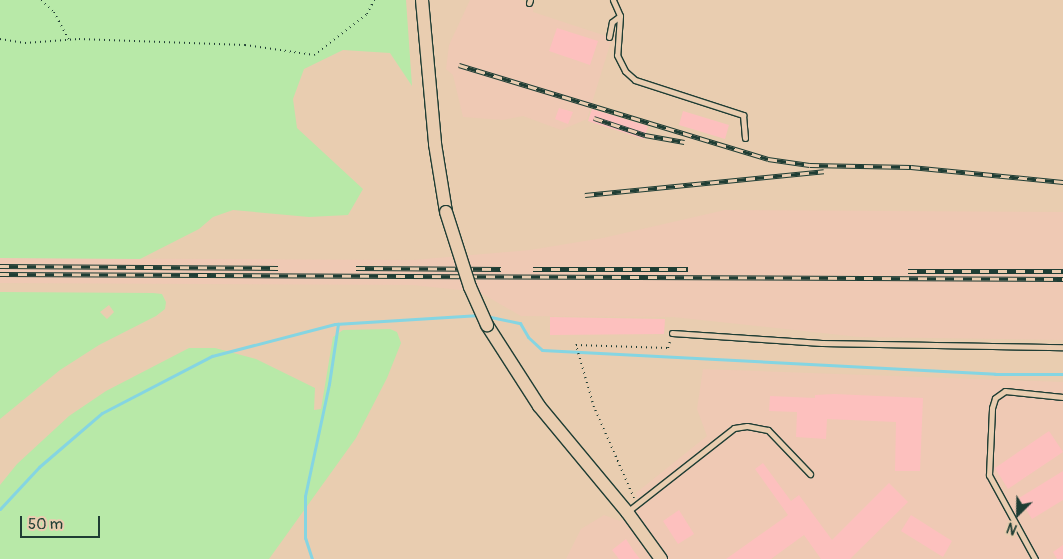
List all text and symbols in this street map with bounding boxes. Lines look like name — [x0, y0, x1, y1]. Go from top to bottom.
north arrow — [993, 489, 1043, 539]
scale bar — [22, 506, 102, 538]
text: 50 m — [28, 515, 63, 534]
text: N — [1004, 519, 1020, 538]

